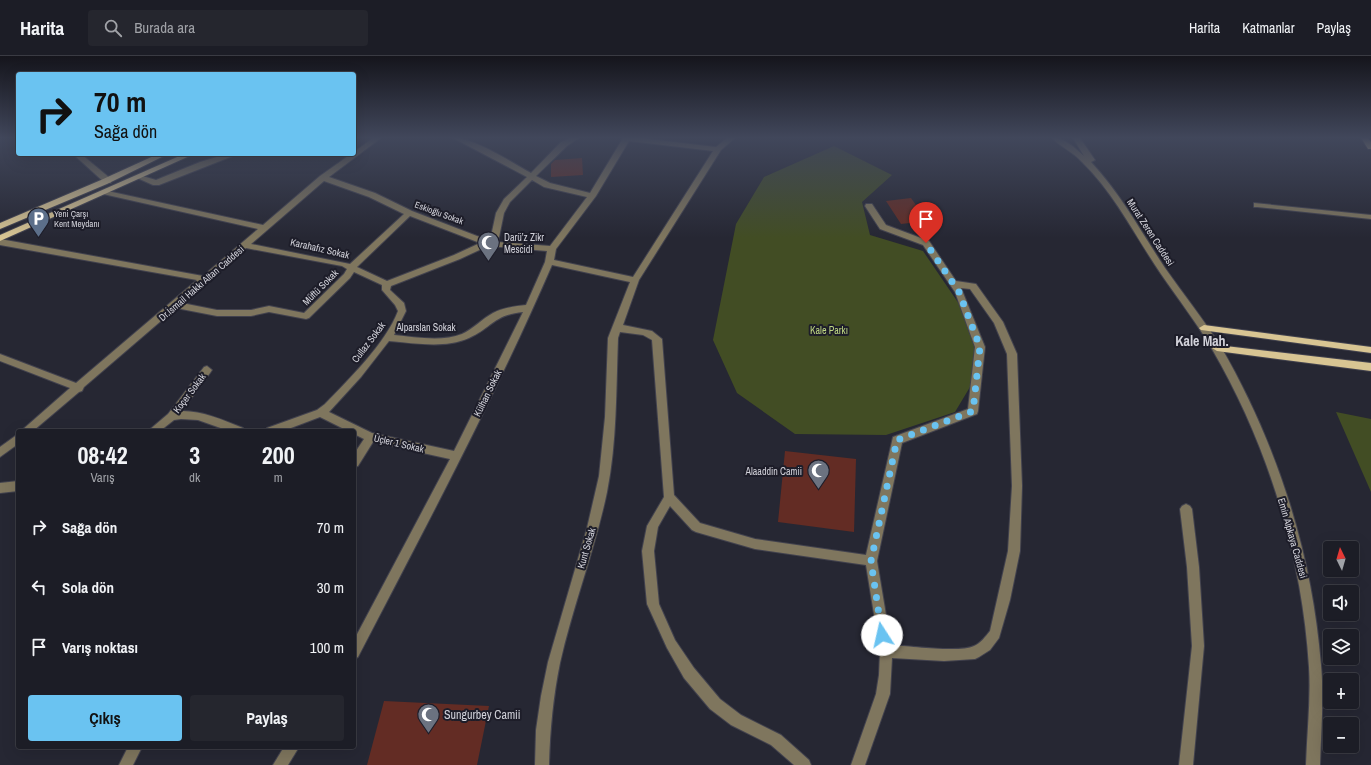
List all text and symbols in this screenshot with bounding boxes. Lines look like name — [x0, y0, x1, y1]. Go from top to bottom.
search box — [88, 10, 368, 46]
text: Harita — [20, 15, 64, 41]
icon: search — [102, 17, 124, 39]
text: Burada ara — [134, 17, 195, 38]
text: Harita — [1189, 19, 1220, 37]
text: Katmanlar — [1242, 19, 1295, 37]
text: Paylaş — [1317, 19, 1351, 37]
text: 70 m — [94, 83, 146, 121]
icon: right — [28, 88, 80, 140]
text: Sağa dön — [94, 119, 157, 144]
street label: Murat Zeren Caddesi — [1124, 196, 1177, 268]
street label: Eskioğlu Sokak — [413, 199, 465, 227]
pin — [909, 202, 943, 243]
parking icon: Yeni Çarşı Kent Meydanı — [25, 206, 51, 239]
place label: Yeni Çarşı Kent Meydanı — [54, 208, 100, 230]
icon: arrive — [915, 208, 937, 230]
mosque icon: Darü’z Zikr Mescidi — [476, 230, 502, 263]
place label: Darü’z Zikr Mescidi — [504, 231, 544, 256]
street label: Karahafız Sokak — [289, 235, 352, 262]
street label: Dr.İsmail Hakkı Altan Caddesi — [156, 243, 247, 324]
street label: Müftü Sokak — [300, 266, 342, 308]
street label: Cullaz Sokak — [349, 319, 389, 365]
street label: Alparslan Sokak — [395, 321, 457, 334]
park label: Kale Parkı — [810, 324, 848, 337]
district label: Kale Mah. — [1175, 332, 1229, 350]
street label: Külhan Sokak — [471, 367, 505, 419]
street label: Koçer Sokak — [170, 370, 209, 416]
street label: Üçler 1 Sokak — [373, 431, 426, 456]
text: 08:42 — [77, 439, 128, 471]
text: 3 — [189, 439, 200, 471]
text: 200 — [262, 439, 295, 471]
mosque icon: Alaaddin Camii — [805, 458, 831, 491]
place label: Alaaddin Camii — [744, 465, 802, 478]
text: Varış — [91, 469, 115, 486]
text: dk — [189, 469, 200, 486]
text: m — [274, 469, 283, 486]
street label: Emin Alpkaya Caddesi — [1275, 496, 1310, 580]
icon: right — [28, 516, 50, 538]
text: Sağa dön — [62, 517, 117, 538]
text: 70 m — [317, 517, 344, 538]
street label: Kunt Sokak — [574, 525, 599, 570]
north arrow — [1323, 541, 1359, 577]
map controls — [1323, 541, 1359, 753]
icon: left — [28, 576, 50, 598]
text: Sola dön — [62, 577, 114, 598]
text: 30 m — [317, 577, 344, 598]
button: sound — [1323, 585, 1359, 621]
position arrow — [861, 614, 903, 656]
button: layers — [1323, 629, 1359, 665]
icon: arrive — [28, 636, 50, 658]
text: Varış noktası — [62, 637, 138, 658]
text: 100 m — [310, 637, 344, 658]
button: + — [1323, 673, 1359, 709]
button: Çıkış — [28, 695, 182, 741]
button: Paylaş — [190, 695, 344, 741]
mosque icon: Sungurbey Camii — [416, 702, 442, 735]
place label: Sungurbey Camii — [444, 707, 521, 723]
button: − — [1323, 717, 1359, 753]

